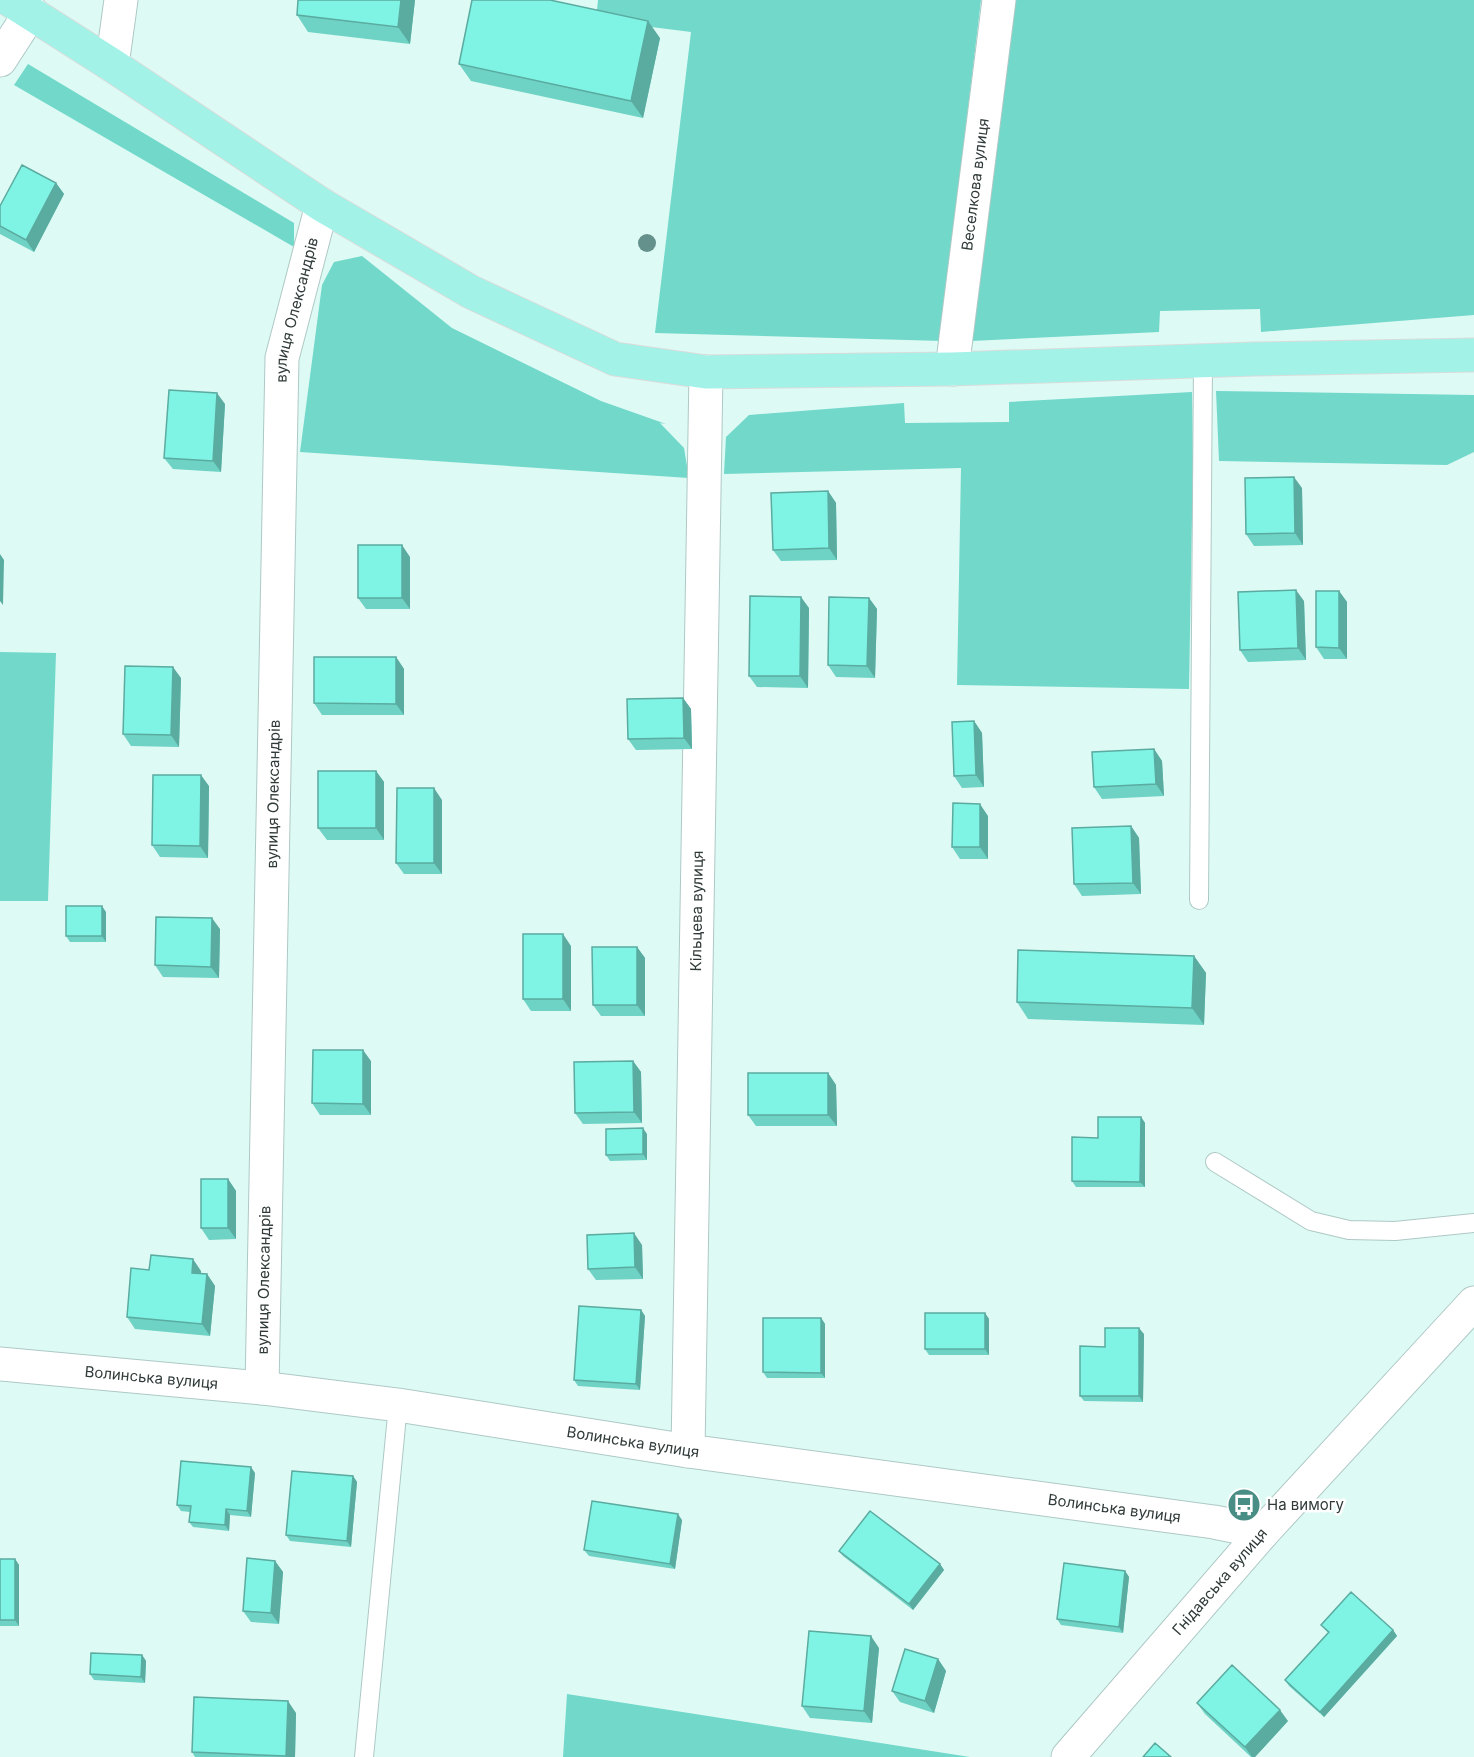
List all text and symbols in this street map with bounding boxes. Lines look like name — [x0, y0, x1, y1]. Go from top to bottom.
street label: Веселкова вулиця — [957, 117, 993, 252]
street label: вулиця Олександрів — [272, 235, 322, 383]
street label: вулиця Олександрів — [262, 720, 284, 869]
street label: Кільцева вулиця — [686, 850, 707, 972]
street label: вулиця Олександрів — [253, 1205, 275, 1355]
street label: Волинська вулиця — [84, 1362, 219, 1393]
street label: Волинська вулиця — [565, 1422, 700, 1461]
bus stop icon: На вимогу — [1226, 1487, 1262, 1523]
street label: Волинська вулиця — [1047, 1490, 1182, 1526]
place label: На вимогу — [1267, 1495, 1344, 1514]
street label: Гнідавська вулиця — [1168, 1524, 1271, 1639]

